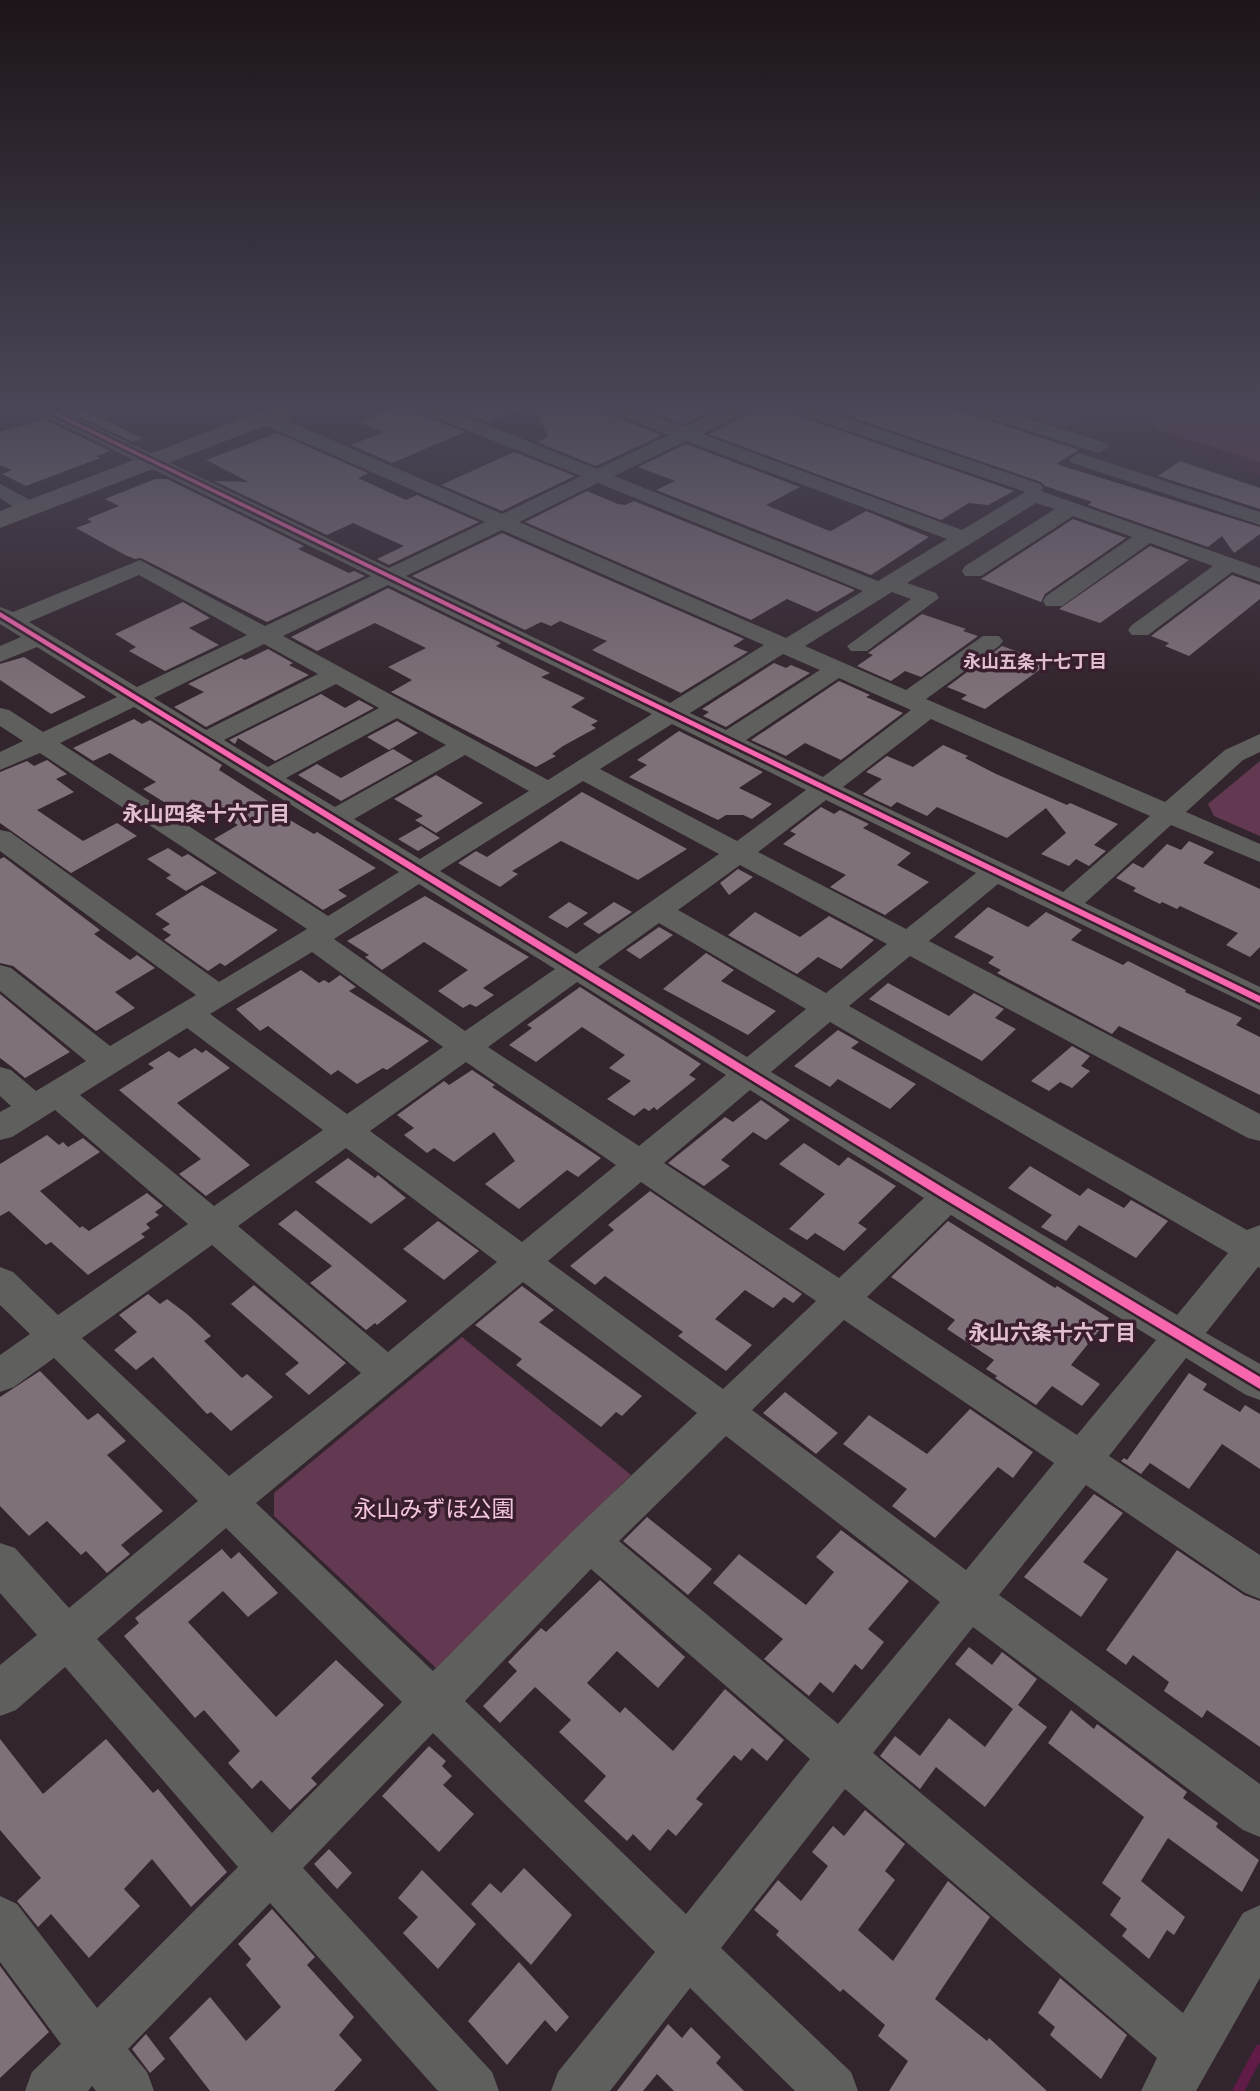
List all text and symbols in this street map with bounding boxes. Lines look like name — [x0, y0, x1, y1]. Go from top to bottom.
district label: 永山五条十七丁目 — [963, 650, 1107, 673]
district label: 永山四条十六丁目 — [122, 800, 290, 827]
district label: 永山六条十六丁目 — [968, 1319, 1136, 1346]
park label: 永山みずほ公園 — [354, 1494, 515, 1523]

